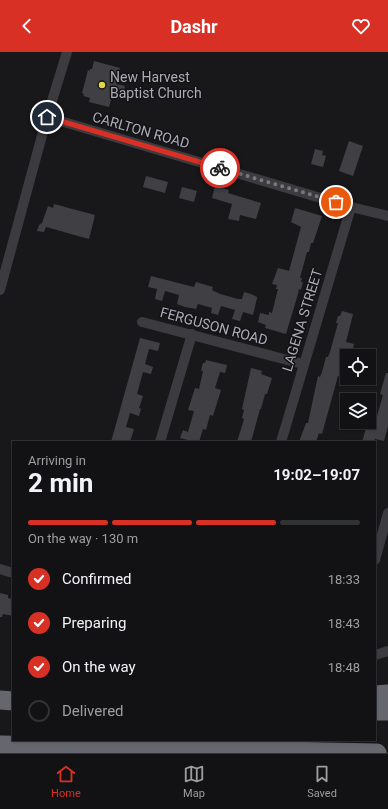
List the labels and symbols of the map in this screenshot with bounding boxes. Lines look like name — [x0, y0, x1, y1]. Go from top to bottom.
place label: New Harvest Baptist Church — [110, 69, 202, 101]
marker: New Harvest Baptist Church — [97, 80, 107, 90]
pin — [30, 100, 64, 134]
street label: CARLTON ROAD — [91, 108, 191, 152]
courier — [200, 148, 240, 188]
pin — [319, 185, 353, 219]
street label: LAGENA STREET — [279, 266, 325, 373]
street label: FERGUSON ROAD — [158, 304, 270, 348]

